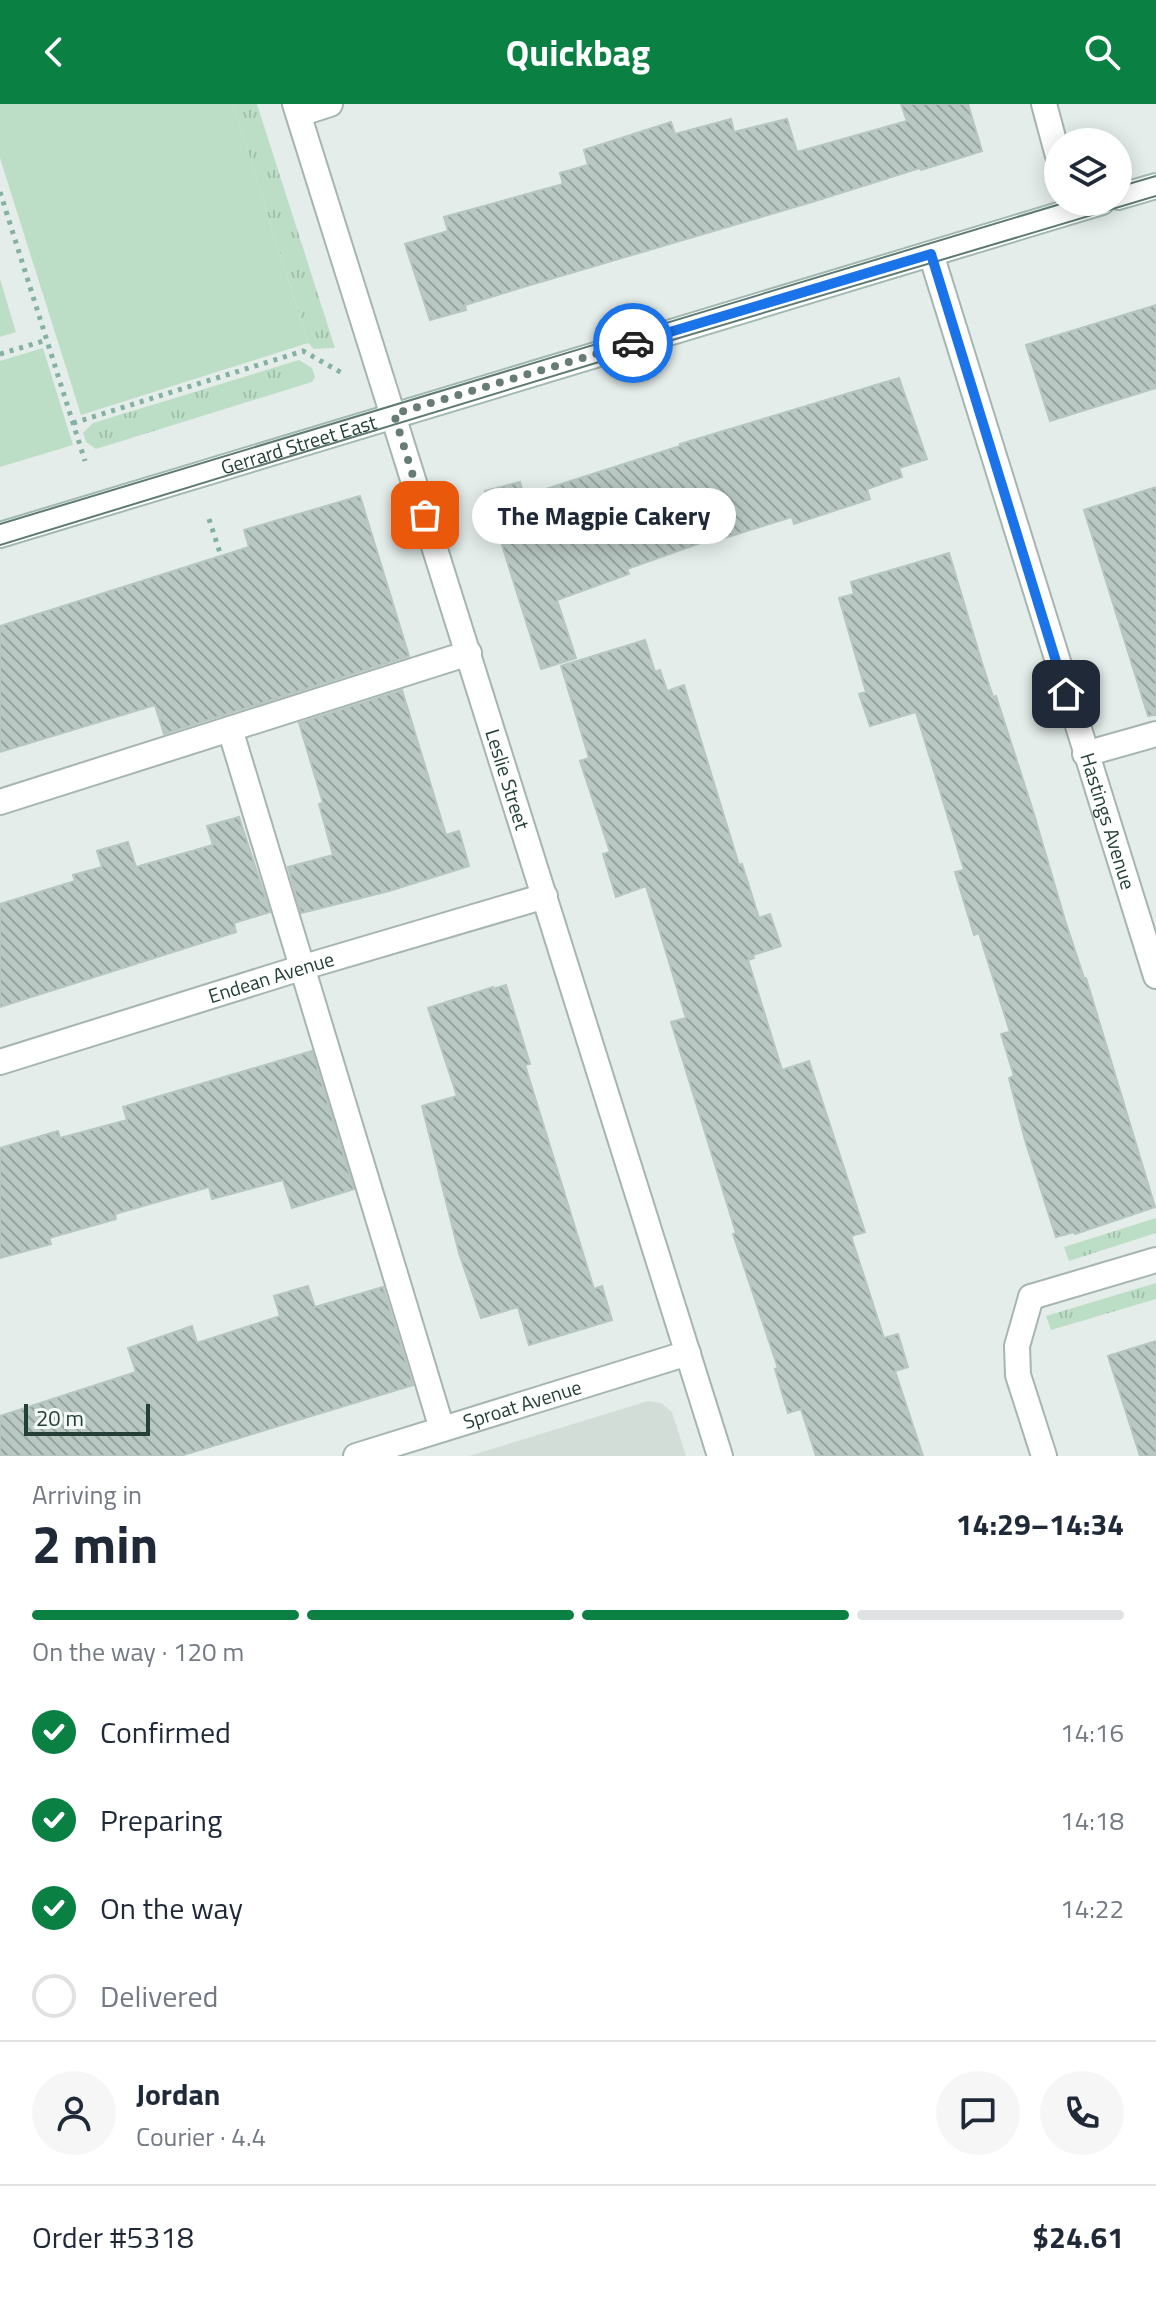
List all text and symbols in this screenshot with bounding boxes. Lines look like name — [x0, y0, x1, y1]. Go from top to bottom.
text: Quickbag — [506, 25, 650, 80]
icon: back — [32, 30, 76, 74]
icon: search — [1080, 30, 1124, 74]
map controls — [1044, 128, 1132, 216]
button: layers — [1044, 128, 1132, 216]
courier — [593, 303, 673, 383]
icon: car — [611, 321, 655, 365]
street label: Gerrard Street East — [217, 406, 380, 482]
pin — [391, 481, 459, 549]
callout: The Magpie Cakery — [473, 487, 737, 543]
icon: bag — [403, 493, 447, 537]
text: The Magpie Cakery — [498, 496, 710, 535]
pin — [1032, 660, 1100, 728]
icon: home — [1044, 672, 1088, 716]
street label: Leslie Street — [477, 725, 538, 834]
street label: Hastings Avenue — [1072, 749, 1144, 893]
street label: Endean Avenue — [204, 943, 338, 1011]
street label: Sproat Avenue — [459, 1371, 585, 1437]
scale bar — [24, 1400, 150, 1436]
text: 20 m — [36, 1401, 84, 1435]
text: Arriving in — [32, 1475, 142, 1514]
text: 14:29–14:34 — [956, 1501, 1124, 1547]
text: 2 min — [32, 1504, 158, 1583]
text: On the way · 120 m — [32, 1632, 244, 1671]
text: Confirmed — [100, 1709, 231, 1755]
icon: check — [32, 1710, 76, 1754]
text: 14:16 — [1060, 1713, 1124, 1752]
text: Preparing — [100, 1797, 222, 1843]
icon: check — [32, 1798, 76, 1842]
text: 14:18 — [1060, 1801, 1124, 1840]
text: On the way — [100, 1885, 243, 1931]
icon: check — [32, 1886, 76, 1930]
text: 14:22 — [1060, 1889, 1124, 1928]
text: Delivered — [100, 1973, 218, 2019]
button: person — [32, 2071, 116, 2155]
text: Jordan — [136, 2071, 220, 2117]
button: chat — [936, 2071, 1020, 2155]
button: phone — [1040, 2071, 1124, 2155]
text: Courier · 4.4 — [136, 2117, 266, 2156]
text: Order #5318 — [32, 2214, 194, 2260]
text: $24.61 — [1032, 2214, 1124, 2260]

